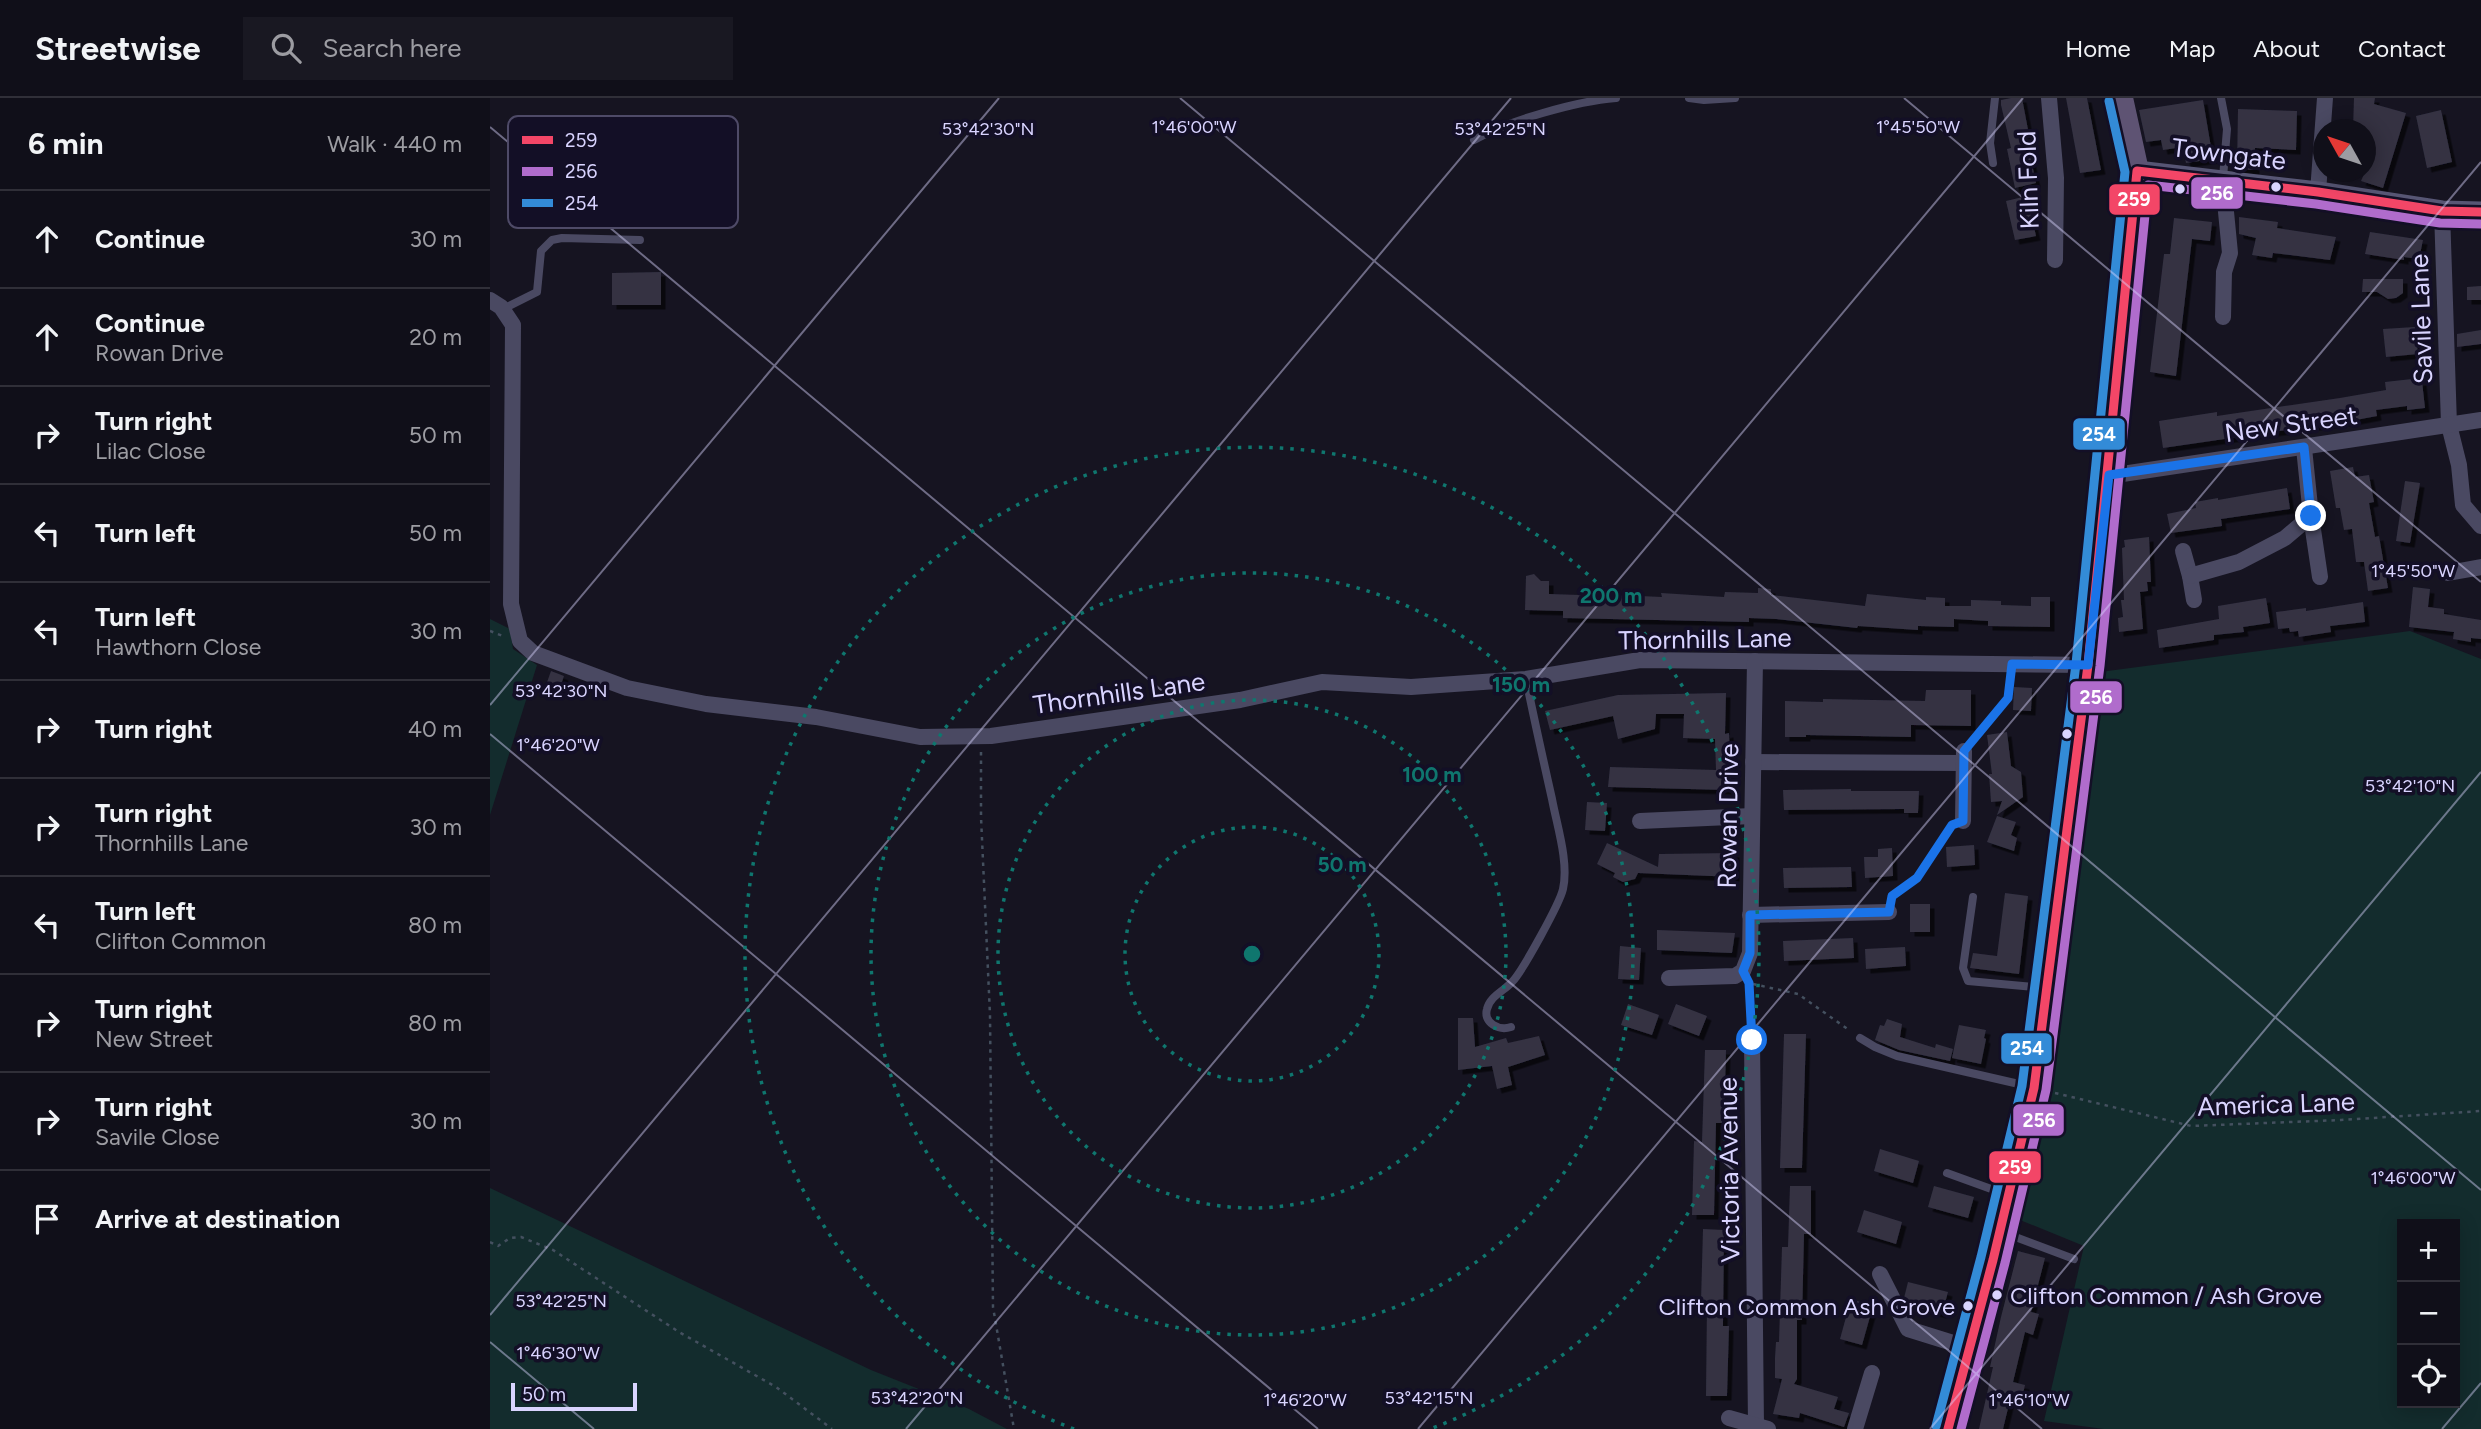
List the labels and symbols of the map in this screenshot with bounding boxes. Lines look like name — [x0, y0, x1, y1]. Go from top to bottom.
legend — [508, 116, 738, 228]
text: 1°46'00"W — [1151, 116, 1237, 138]
text: 1°45'50"W — [1876, 116, 1961, 138]
text: 53°42'30"N — [942, 118, 1034, 140]
text: 53°42'25"N — [1454, 118, 1546, 140]
north arrow — [2313, 119, 2376, 182]
text: 259 — [565, 129, 597, 152]
street label: Kiln Fold — [2010, 130, 2046, 230]
street label: Towngate — [2170, 131, 2288, 177]
text: 256 — [565, 160, 598, 183]
line badge: 256 — [2190, 176, 2244, 210]
unlabelled marker — [2269, 180, 2283, 194]
unlabelled marker — [2173, 182, 2187, 196]
text: 256 — [2200, 182, 2234, 205]
line badge: 259 — [2108, 183, 2161, 216]
text: 259 — [2117, 188, 2151, 211]
text: 254 — [565, 192, 599, 215]
street label: Savile Lane — [2403, 253, 2439, 385]
street label: New Street — [2223, 399, 2360, 449]
line badge: 254 — [2072, 417, 2126, 451]
text: 254 — [2082, 423, 2116, 446]
route end — [2295, 500, 2326, 531]
text: 1°45'50"W — [2371, 560, 2456, 582]
text: 200 m — [1580, 583, 1642, 608]
street label: Thornhills Lane — [1618, 621, 1792, 657]
street label: Thornhills Lane — [1031, 665, 1207, 721]
text: 150 m — [1492, 672, 1550, 697]
text: 53°42'30"N — [515, 680, 607, 702]
line badge: 256 — [2069, 680, 2123, 714]
text: 256 — [2079, 686, 2113, 709]
unlabelled marker — [2060, 727, 2074, 741]
text: 1°46'20"W — [516, 734, 601, 756]
street label: Rowan Drive — [1711, 743, 1745, 889]
text: 100 m — [1402, 762, 1462, 787]
text: 53°42'10"N — [2365, 775, 2455, 797]
text: 50 m — [1317, 852, 1367, 877]
centre of rings — [1240, 942, 1264, 966]
route start — [1736, 1024, 1767, 1055]
line badge: 254 — [2000, 1032, 2053, 1065]
text: 254 — [2010, 1037, 2044, 1060]
street label: Victoria Avenue — [1711, 1077, 1747, 1263]
street label: America Lane — [2196, 1085, 2356, 1123]
line badge: 256 — [2012, 1103, 2065, 1137]
text: 256 — [2022, 1109, 2056, 1132]
line badge: 259 — [1988, 1150, 2042, 1184]
text: 259 — [1998, 1156, 2032, 1179]
text: 1°46'00"W — [2370, 1167, 2456, 1189]
place label: Clifton Common / Ash Grove — [2010, 1281, 2322, 1310]
marker: Clifton Common / Ash Grove — [1990, 1288, 2004, 1302]
text: 53°42'25"N — [515, 1290, 607, 1312]
place label: Clifton Common Ash Grove — [1658, 1292, 1955, 1321]
marker: Clifton Common Ash Grove — [1961, 1299, 1975, 1313]
text: 1°46'30"W — [516, 1342, 600, 1364]
scale bar — [511, 1380, 637, 1412]
text: 53°42'20"N — [871, 1387, 963, 1409]
text: 53°42'15"N — [1384, 1387, 1474, 1409]
text: 1°46'20"W — [1263, 1389, 1348, 1411]
text: 1°46'10"W — [1988, 1389, 2070, 1411]

